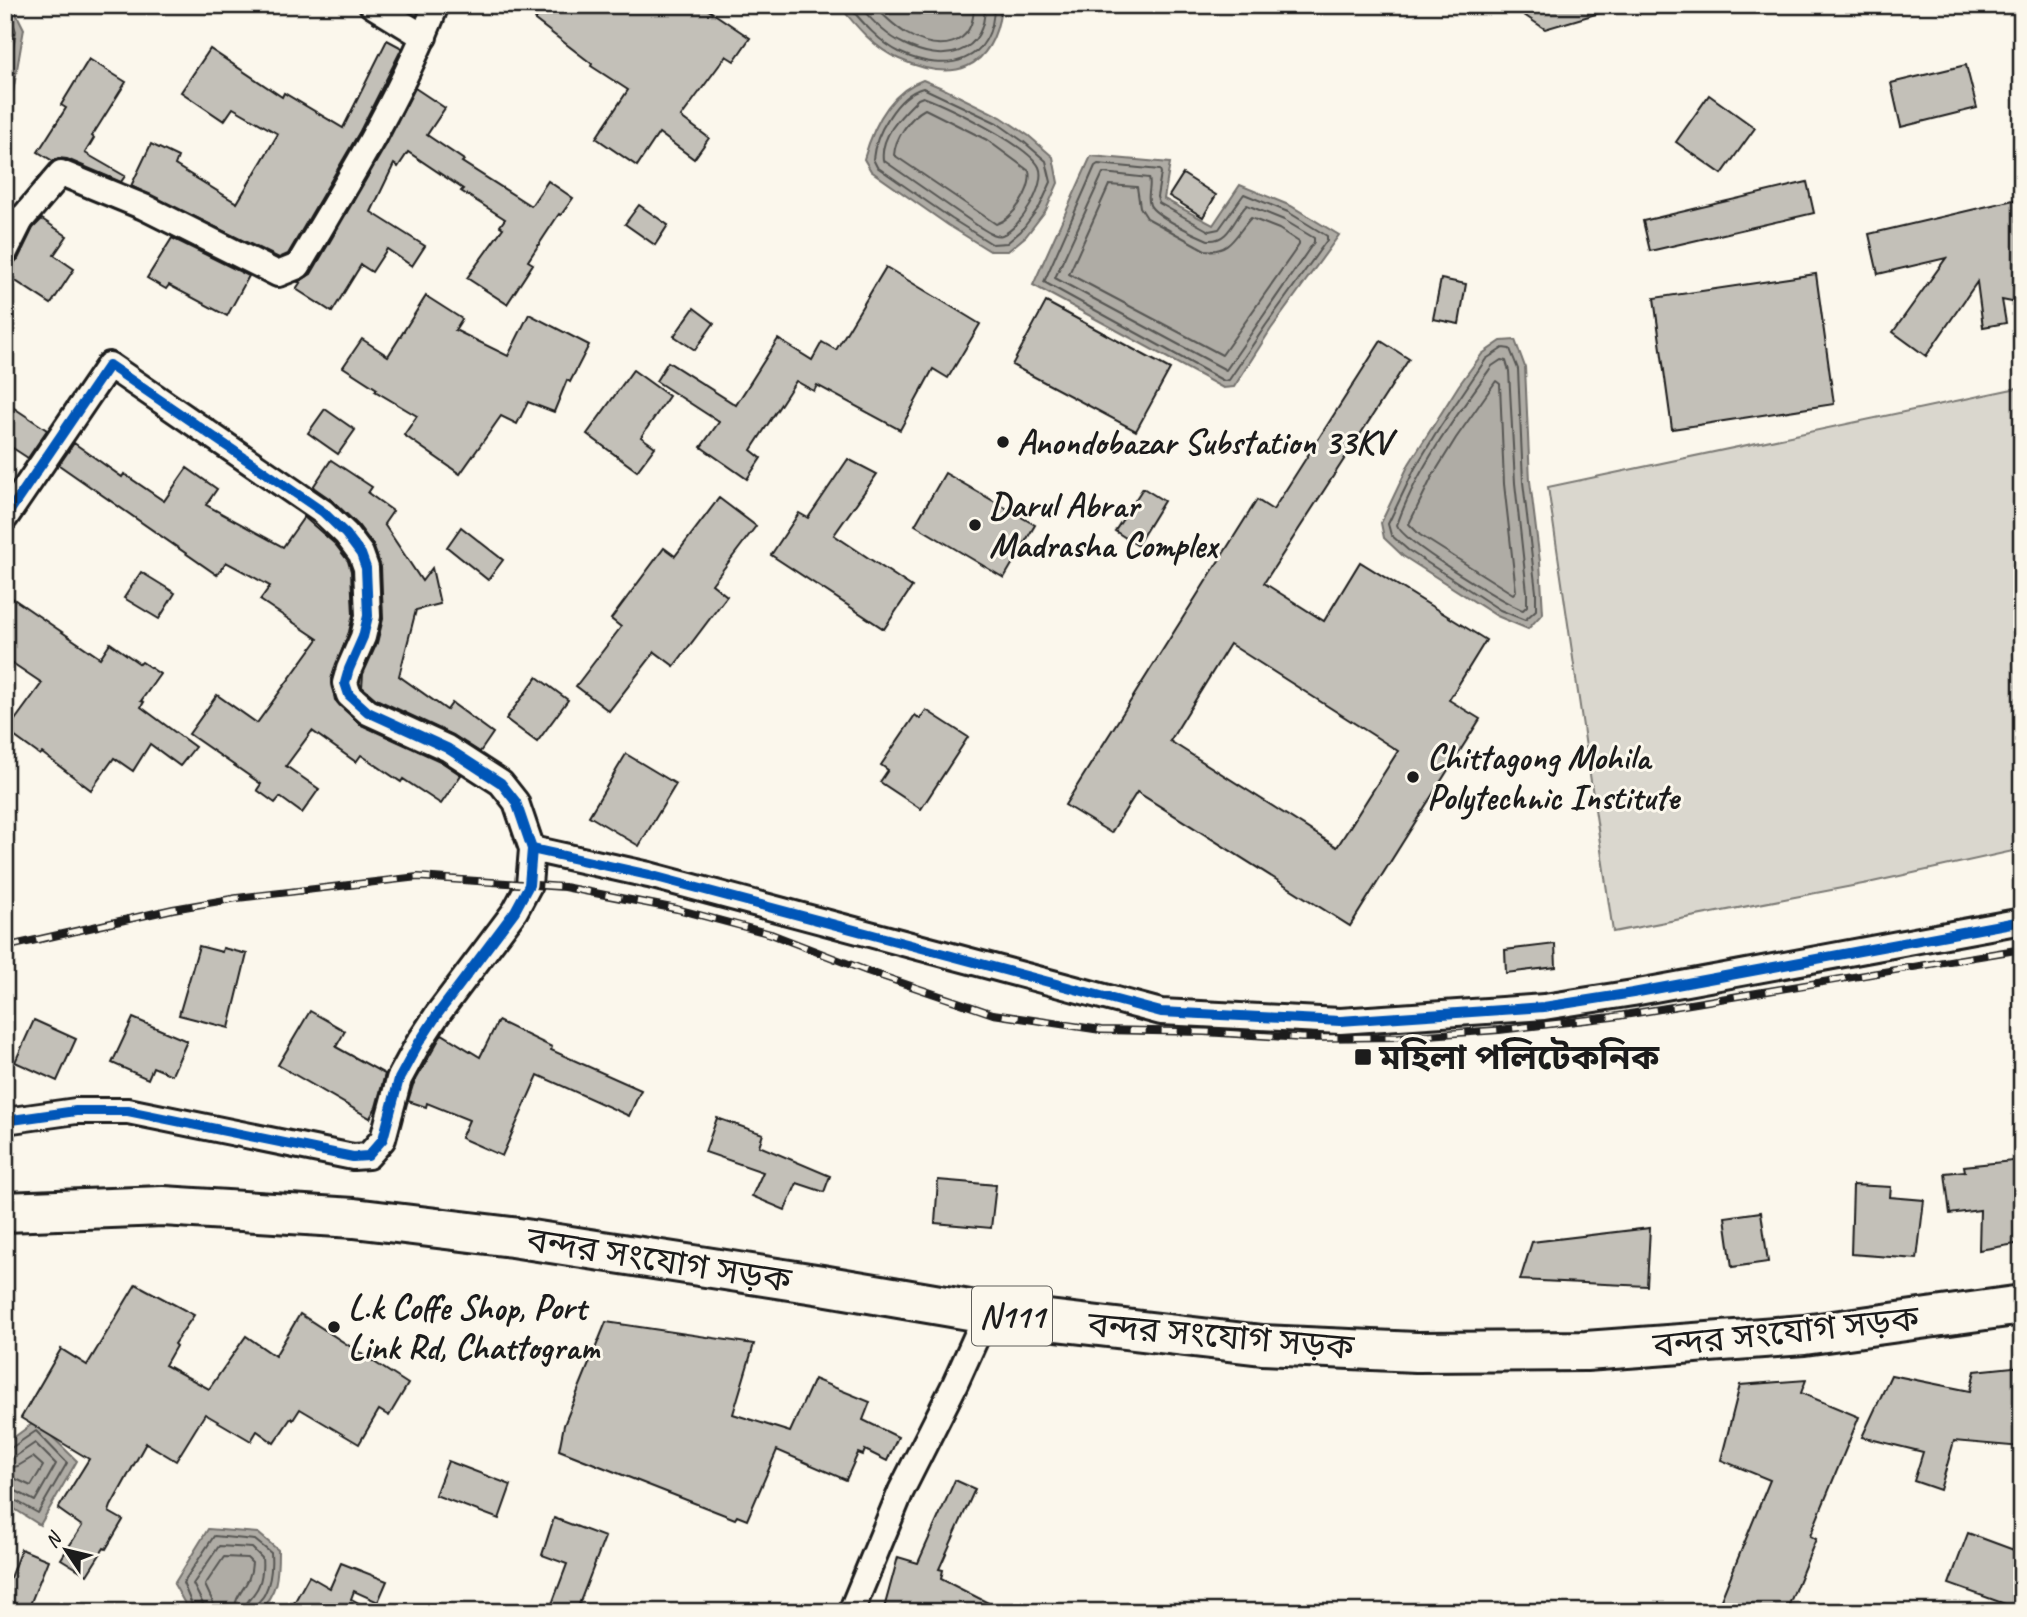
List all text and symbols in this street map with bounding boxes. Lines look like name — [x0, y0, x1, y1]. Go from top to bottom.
place label: Anondobazar Substation 33KV — [1017, 420, 1398, 465]
marker: Anondobazar Substation 33KV — [995, 434, 1011, 450]
place label: Darul Abrar Madrasha Complex — [989, 483, 1220, 568]
marker: Darul Abrar Madrasha Complex — [967, 517, 983, 533]
place label: Chittagong Mohila Polytechnic Institute — [1427, 735, 1681, 820]
marker: Chittagong Mohila Polytechnic Institute — [1405, 769, 1421, 785]
place label: মহিলা পলিটেকনিক — [1378, 1035, 1660, 1080]
marker: মহিলা পলিটেকনিক — [1353, 1047, 1373, 1067]
street label: বন্দর সংযোগ সড়ক — [523, 1217, 795, 1303]
place label: L.k Coffe Shop, Port Link Rd, Chattogram — [348, 1285, 601, 1370]
road number: N111 — [972, 1286, 1052, 1346]
street label: বন্দর সংযোগ সড়ক — [1650, 1296, 1922, 1368]
street label: বন্দর সংযোগ সড়ক — [1085, 1302, 1357, 1370]
marker: L.k Coffe Shop, Port Link Rd, Chattogram — [326, 1319, 342, 1335]
north arrow — [32, 1516, 102, 1586]
text: N — [40, 1526, 68, 1553]

